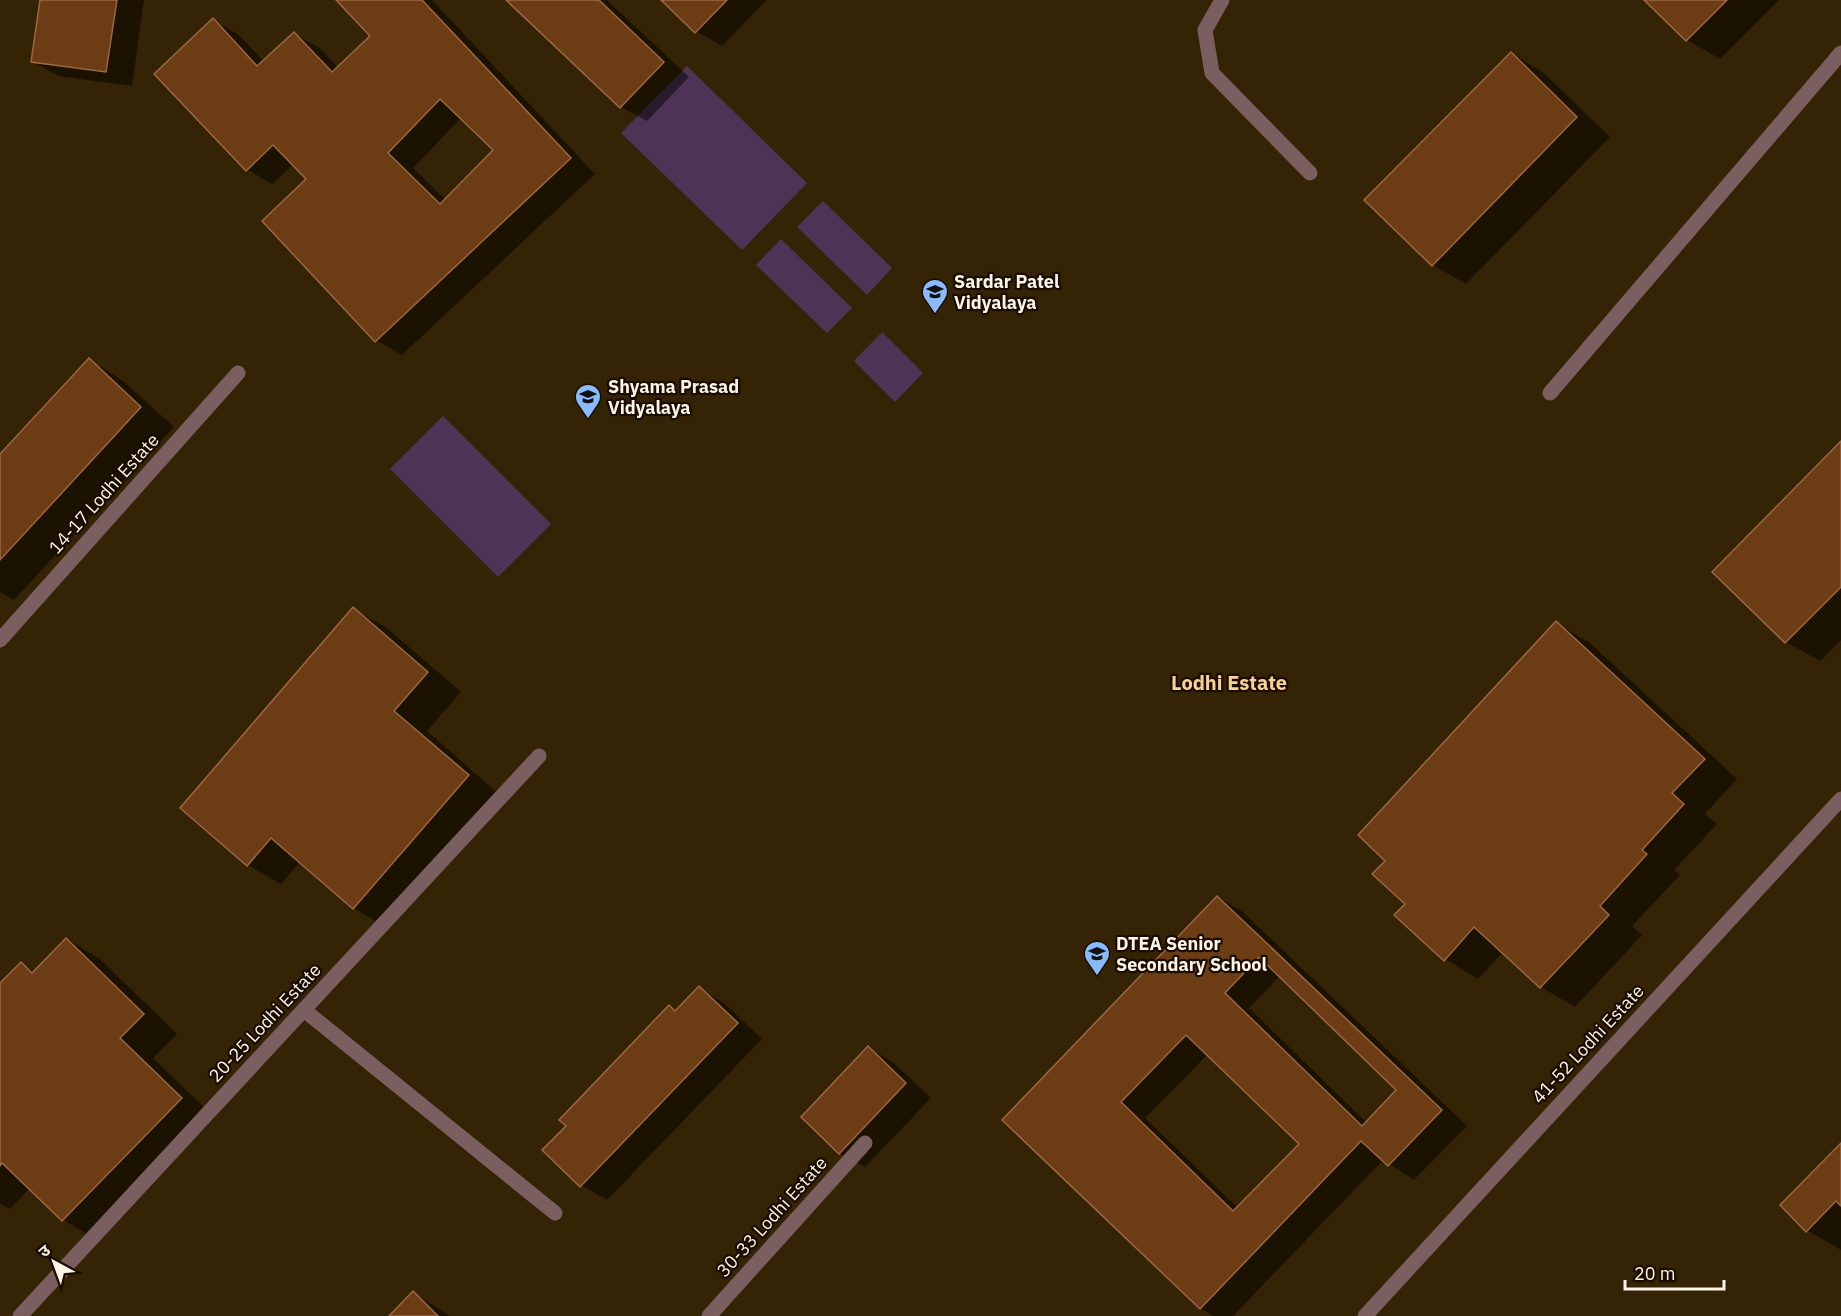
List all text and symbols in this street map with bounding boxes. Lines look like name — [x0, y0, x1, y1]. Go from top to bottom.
place label: Sardar Patel Vidyalaya — [954, 270, 1060, 314]
school or university icon: Sardar Patel Vidyalaya — [920, 277, 950, 315]
place label: Shyama Prasad Vidyalaya — [608, 375, 739, 419]
school or university icon: Shyama Prasad Vidyalaya — [573, 382, 603, 420]
street label: 14-17 Lodhi Estate — [44, 429, 164, 559]
district label: Lodhi Estate — [1171, 669, 1287, 696]
place label: DTEA Senior Secondary School — [1116, 932, 1267, 976]
school or university icon: DTEA Senior Secondary School — [1082, 939, 1112, 977]
street label: 20-25 Lodhi Estate — [204, 958, 326, 1087]
street label: 41-52 Lodhi Estate — [1527, 979, 1649, 1108]
street label: 30-33 Lodhi Estate — [712, 1152, 832, 1282]
north arrow — [24, 1232, 84, 1292]
text: उ — [34, 1240, 55, 1261]
scale bar — [1625, 1253, 1724, 1291]
text: 20 m — [1634, 1262, 1676, 1285]

